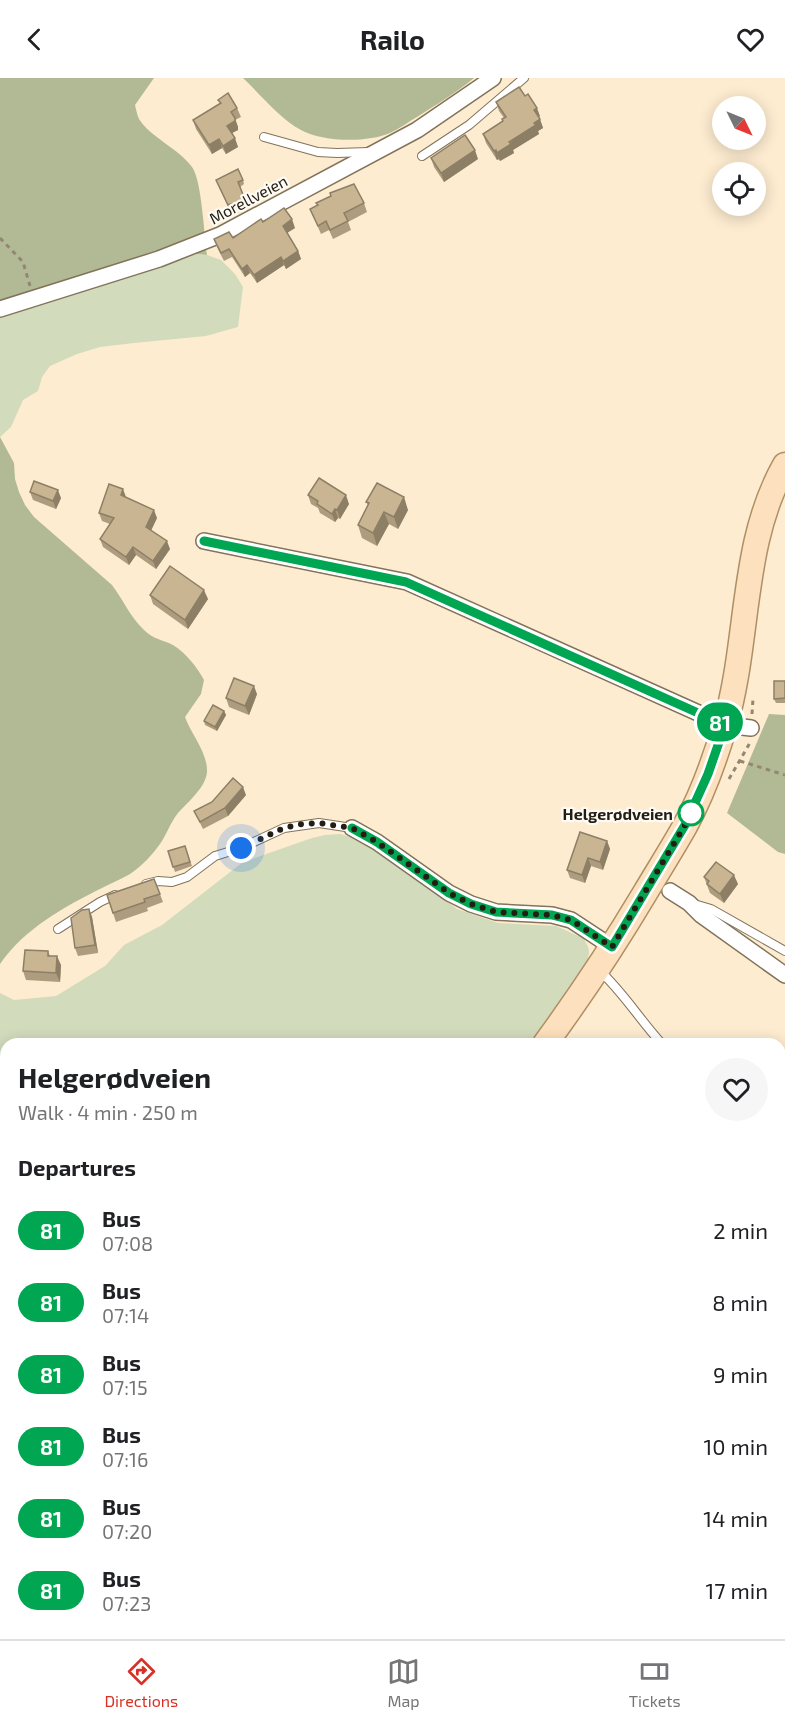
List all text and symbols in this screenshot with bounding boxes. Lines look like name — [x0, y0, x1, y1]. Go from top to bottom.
icon: back — [18, 23, 51, 56]
text: Railo — [360, 23, 425, 55]
icon: heart — [734, 23, 767, 56]
north arrow — [712, 96, 766, 150]
map controls — [712, 96, 766, 216]
button: locate — [712, 162, 766, 216]
street label: Morellveien — [206, 170, 290, 228]
line badge: 81 — [693, 702, 747, 742]
text: 81 — [709, 710, 731, 735]
marker: Helgerødveien — [678, 800, 704, 826]
place label: Helgerødveien — [563, 804, 673, 823]
your location — [226, 833, 256, 863]
button: heart — [705, 1058, 768, 1121]
text: Helgerødveien — [18, 1060, 211, 1094]
text: Walk · 4 min · 250 m — [18, 1100, 198, 1124]
text: Departures — [18, 1154, 136, 1180]
text: Bus — [102, 1205, 141, 1231]
text: 2 min — [713, 1217, 768, 1243]
text: 81 — [40, 1218, 62, 1243]
text: 07:08 — [102, 1231, 153, 1255]
text: Bus — [102, 1277, 141, 1303]
text: 8 min — [712, 1289, 768, 1315]
text: 81 — [40, 1290, 62, 1315]
text: 07:14 — [102, 1303, 149, 1327]
text: Bus — [102, 1349, 141, 1375]
text: 9 min — [713, 1361, 768, 1387]
text: 81 — [40, 1362, 62, 1387]
text: 07:15 — [102, 1375, 148, 1399]
text: Bus — [102, 1421, 141, 1447]
text: 10 min — [704, 1433, 768, 1459]
text: 81 — [40, 1434, 62, 1459]
text: 07:16 — [102, 1447, 148, 1471]
text: Bus — [102, 1493, 141, 1519]
text: 14 min — [703, 1505, 768, 1531]
text: 81 — [40, 1506, 62, 1531]
text: 07:20 — [102, 1519, 152, 1543]
text: Bus — [102, 1565, 141, 1591]
text: 17 min — [706, 1577, 768, 1603]
text: 81 — [40, 1578, 62, 1603]
text: 07:23 — [102, 1591, 151, 1615]
tab: Directions — [104, 1655, 178, 1710]
tab: Map — [387, 1655, 420, 1710]
tab: Tickets — [629, 1655, 681, 1710]

